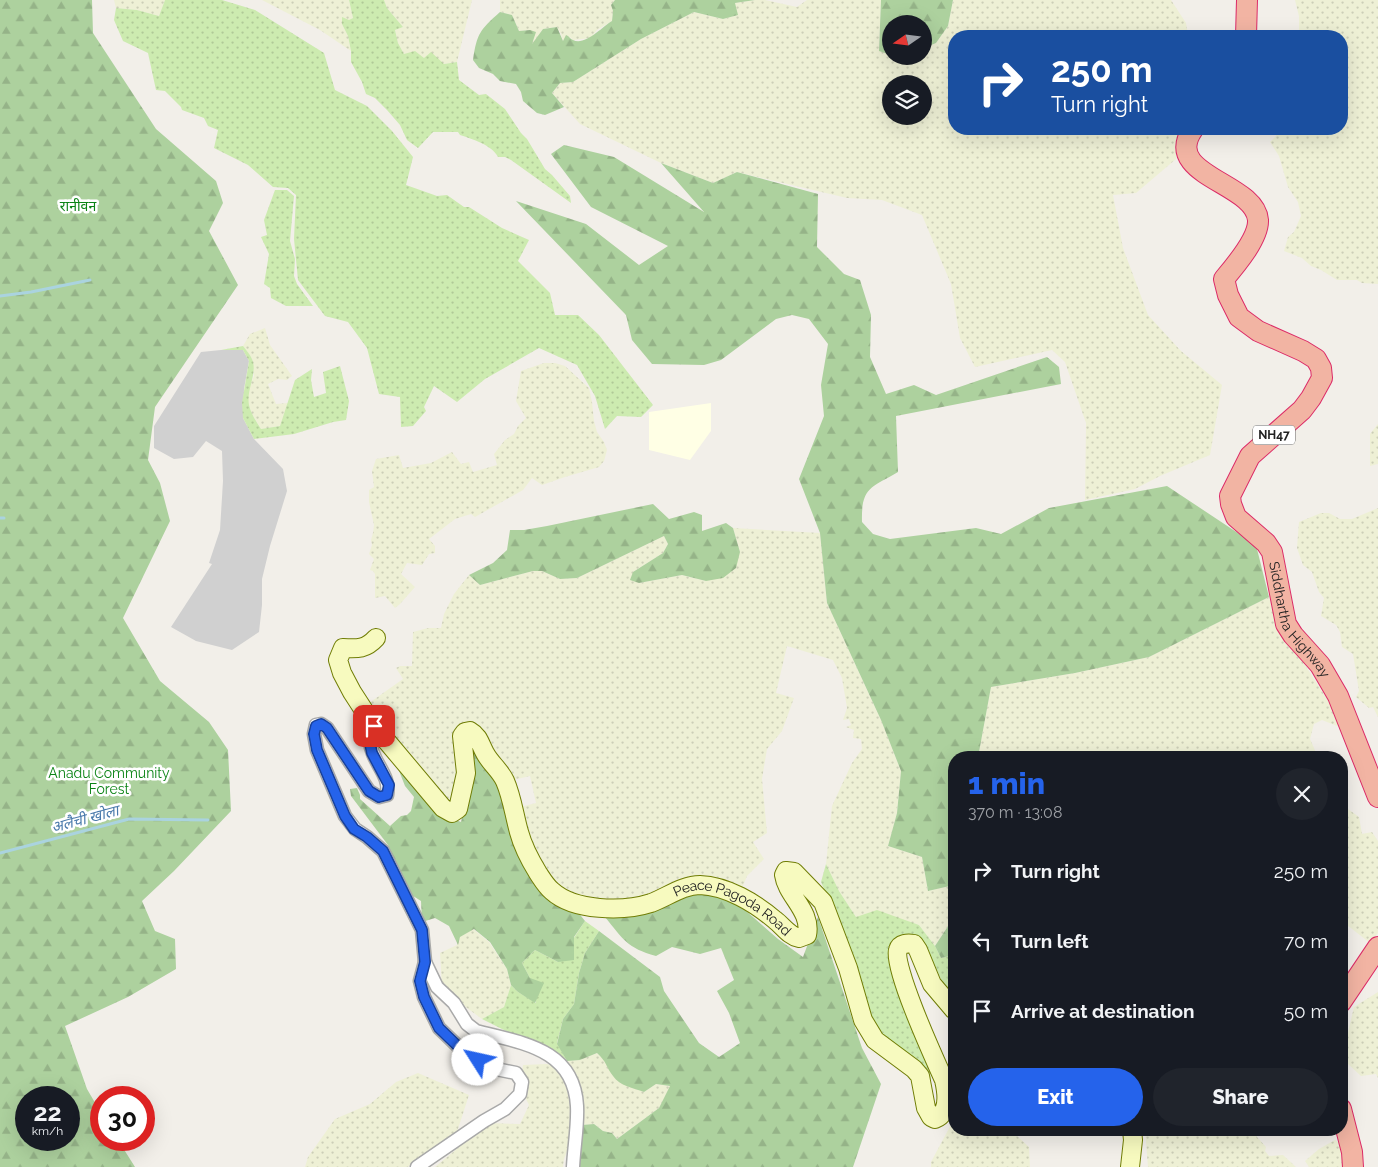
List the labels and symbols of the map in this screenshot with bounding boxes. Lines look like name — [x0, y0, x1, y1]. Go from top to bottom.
north arrow — [882, 15, 932, 65]
park label: रानीवन — [60, 198, 96, 214]
road number: NH47 — [1253, 426, 1295, 444]
street label: Siddhartha Highway — [1266, 560, 1334, 681]
pin — [353, 705, 395, 747]
park label: Anadu Community Forest — [48, 765, 170, 797]
water label: अलैची खोला — [49, 801, 124, 837]
street label: Peace Pagoda Road — [671, 877, 794, 939]
position arrow — [451, 1033, 503, 1085]
speed limit sign: 30 — [90, 1086, 155, 1151]

